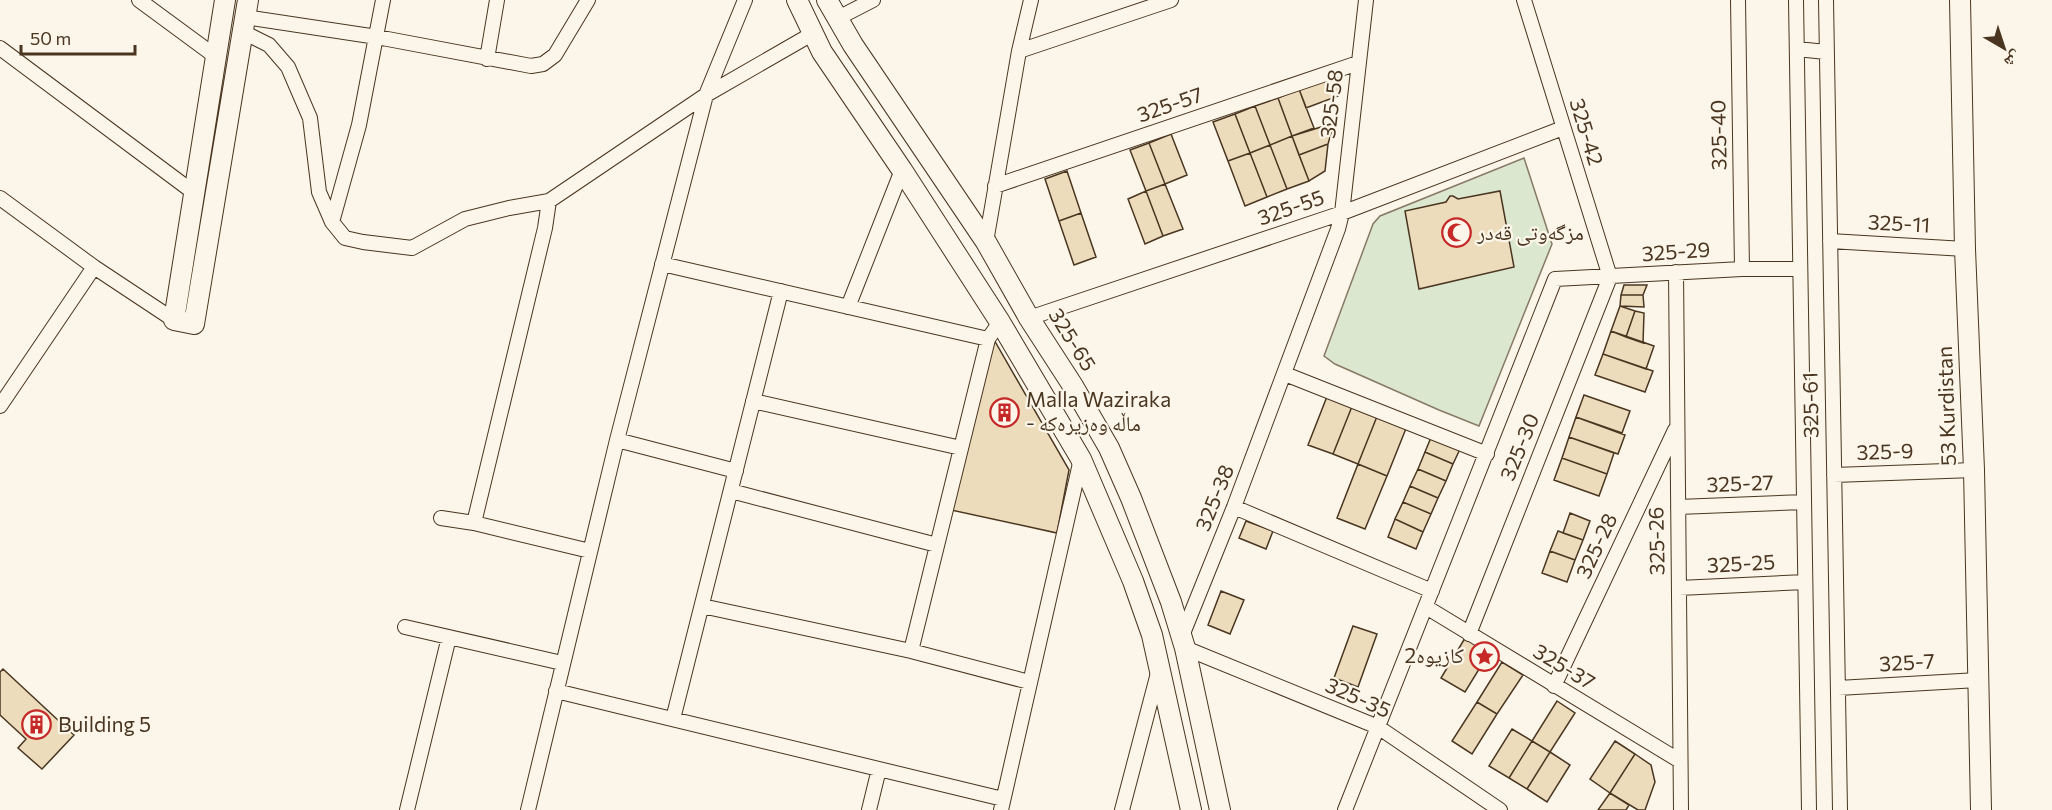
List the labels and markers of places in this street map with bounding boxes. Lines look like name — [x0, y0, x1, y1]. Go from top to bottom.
mosque icon: مزگەوتی قەدر — [1440, 217, 1472, 249]
place label: مزگەوتی قەدر — [1476, 219, 1584, 246]
place label: Malla Waziraka - ماڵە وەزیرەکە — [1026, 386, 1171, 435]
building icon: Malla Waziraka - ماڵە وەزیرەکە — [989, 396, 1021, 428]
place icon: كازيوه2 — [1469, 640, 1501, 672]
place label: كازيوه2 — [1405, 642, 1464, 667]
building icon: Building 5 — [21, 709, 53, 741]
place label: Building 5 — [58, 711, 151, 736]

